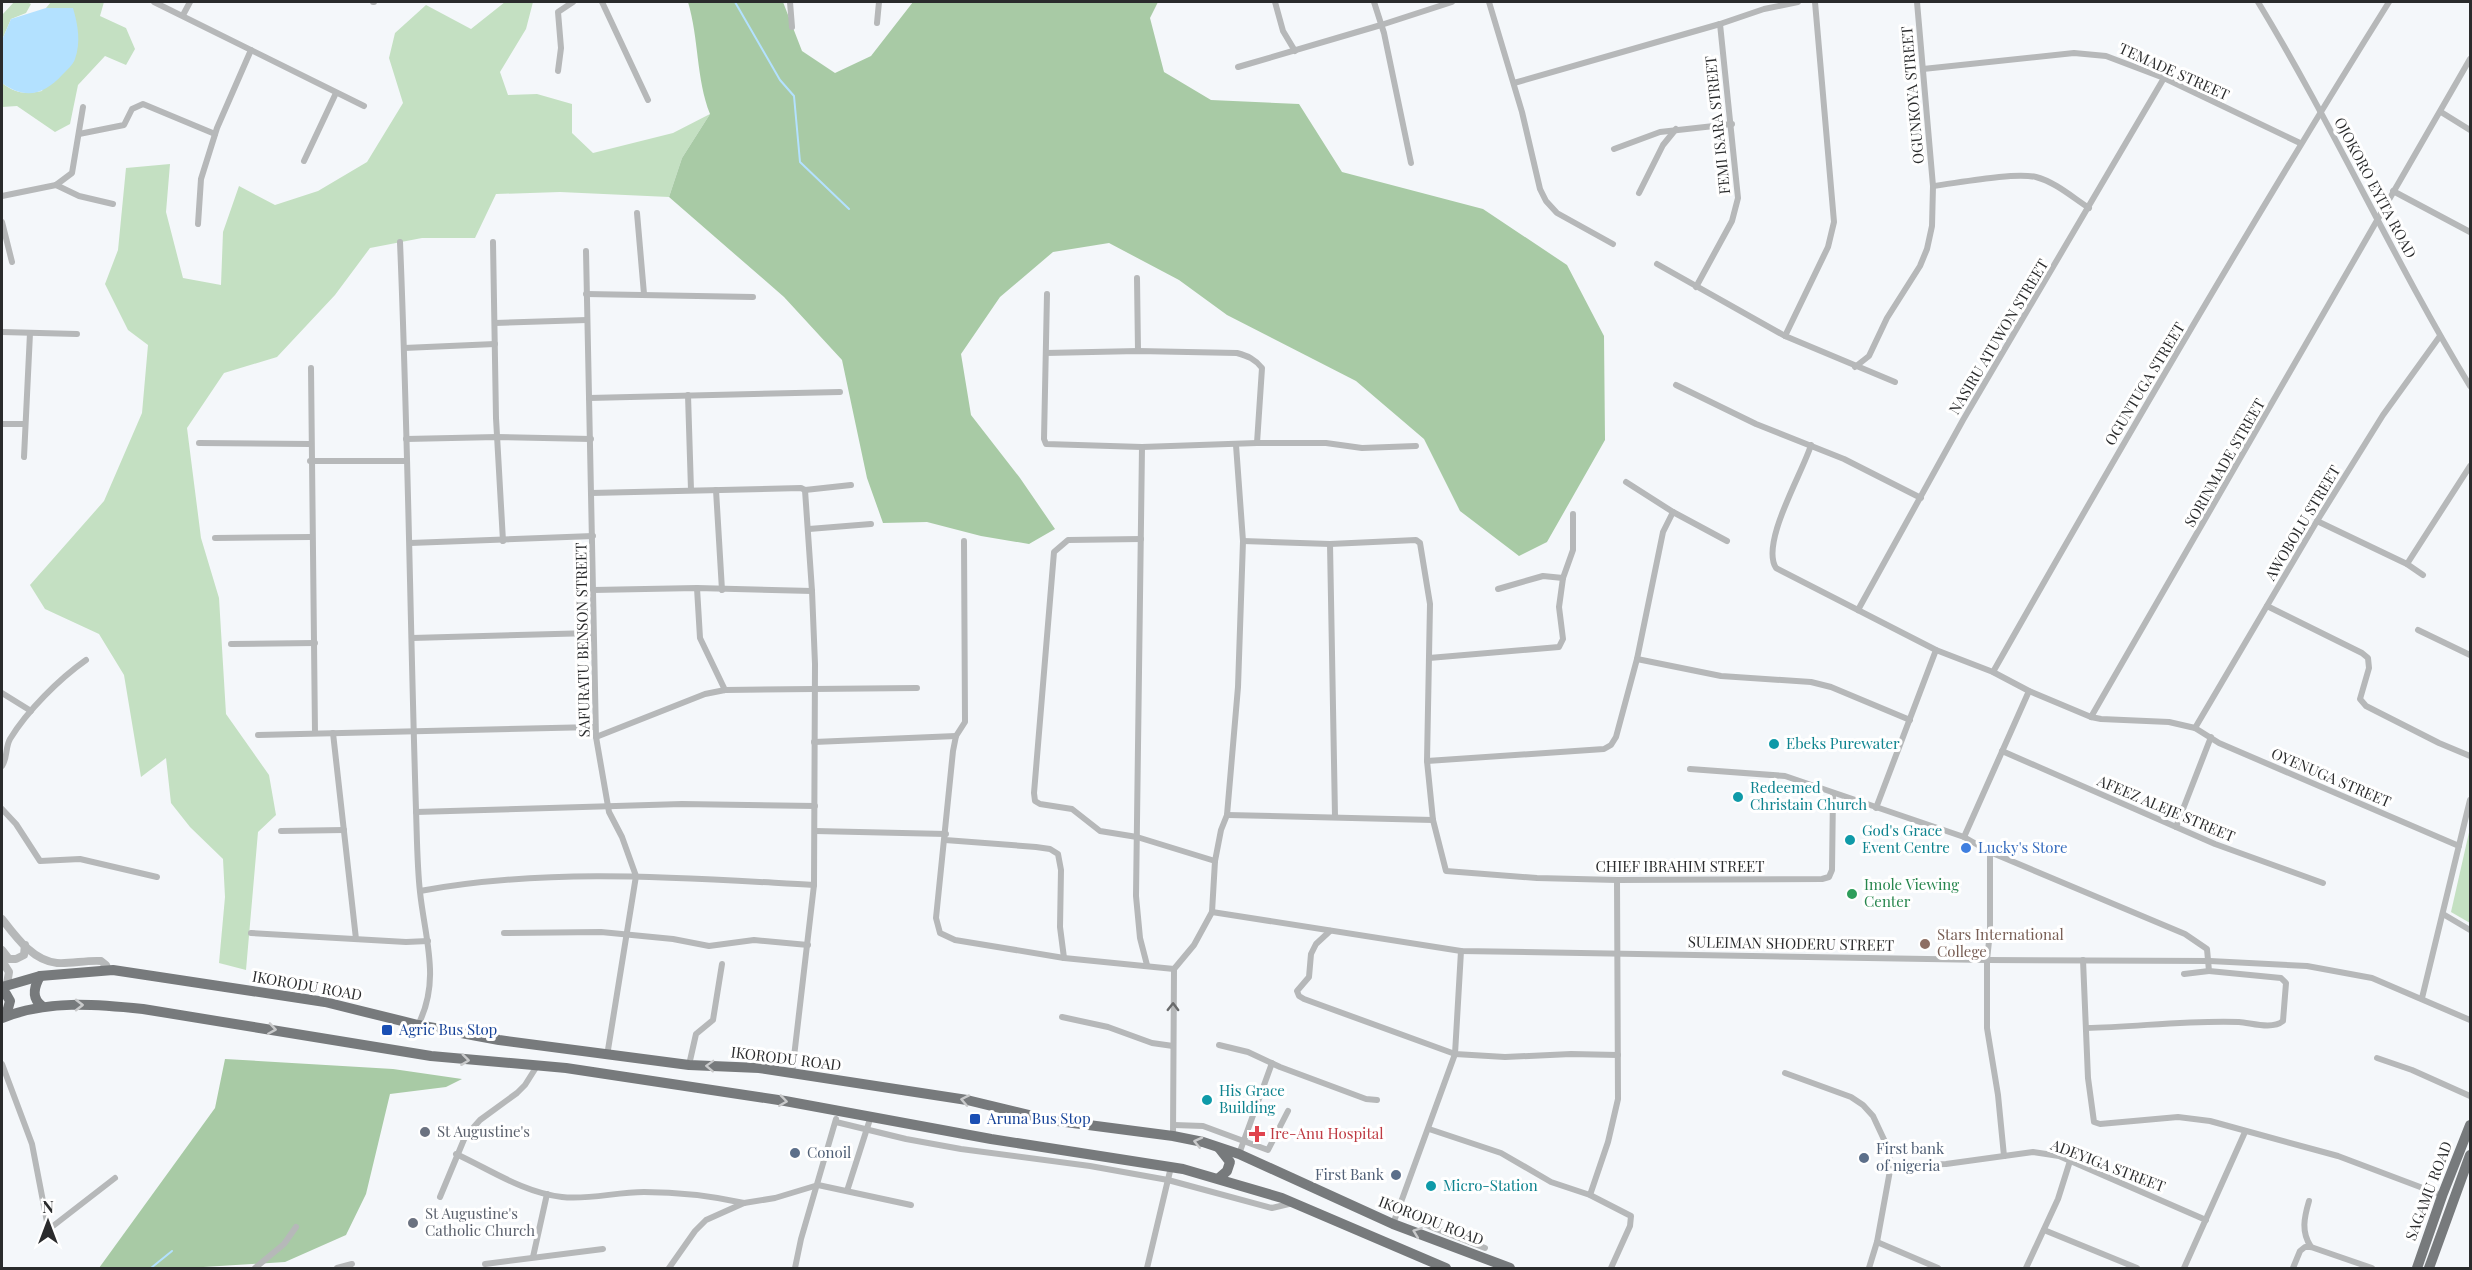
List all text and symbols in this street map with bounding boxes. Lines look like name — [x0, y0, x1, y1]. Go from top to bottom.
street label: OGUNKOYA STREET — [1896, 25, 1928, 165]
street label: TEMADE STREET — [2116, 38, 2233, 104]
street label: FEMI ISARA STREET — [1700, 55, 1734, 195]
street label: OJOKORO EYITA ROAD — [2330, 114, 2422, 262]
street label: NASIRU ATUWON STREET — [1944, 255, 2053, 418]
street label: OGUNTUGA STREET — [2099, 318, 2189, 449]
street label: SORINMADE STREET — [2179, 395, 2269, 530]
street label: AWOBOLU STREET — [2259, 461, 2344, 585]
street label: SAFURATU BENSON STREET — [570, 542, 594, 738]
place label: Ebeks Purewater — [1786, 733, 1900, 753]
marker: Ebeks Purewater — [1767, 737, 1781, 751]
street label: OYENUGA STREET — [2269, 743, 2394, 811]
street label: AFEEZ ALEJE STREET — [2094, 770, 2238, 846]
place label: Redeemed Christain Church — [1750, 777, 1867, 814]
marker: Redeemed Christain Church — [1731, 790, 1745, 804]
place label: God's Grace Event Centre — [1862, 820, 1950, 857]
marker: God's Grace Event Centre — [1843, 833, 1857, 847]
place label: Lucky's Store — [1978, 837, 2068, 857]
marker: Lucky's Store — [1959, 841, 1973, 855]
street label: CHIEF IBRAHIM STREET — [1596, 856, 1764, 876]
place label: Imole Viewing Center — [1864, 874, 1959, 911]
marker: Imole Viewing Center — [1845, 887, 1859, 901]
place label: Stars International College — [1937, 924, 2064, 961]
street label: SULEIMAN SHODERU STREET — [1688, 931, 1894, 955]
marker: Stars International College — [1918, 937, 1932, 951]
street label: IKORODU ROAD — [251, 966, 364, 1005]
one-way arrow — [75, 999, 84, 1011]
one-way arrow — [1167, 1003, 1179, 1012]
place label: Agric Bus Stop — [398, 1019, 498, 1039]
one-way arrow — [267, 1022, 277, 1035]
marker: Agric Bus Stop — [380, 1023, 394, 1037]
street label: IKORODU ROAD — [730, 1041, 843, 1075]
one-way arrow — [460, 1053, 470, 1066]
one-way arrow — [705, 1060, 714, 1073]
place label: His Grace Building — [1219, 1080, 1285, 1117]
marker: His Grace Building — [1200, 1093, 1214, 1107]
one-way arrow — [779, 1094, 788, 1106]
one-way arrow — [960, 1094, 970, 1107]
place label: Aruna Bus Stop — [986, 1108, 1091, 1128]
marker: Aruna Bus Stop — [968, 1112, 982, 1126]
place label: St Augustine's — [437, 1121, 530, 1141]
place label: Ire-Anu Hospital — [1270, 1123, 1384, 1143]
marker: St Augustine's — [418, 1125, 432, 1139]
marker: Ire-Anu Hospital — [1248, 1125, 1266, 1143]
street label: ADEYIGA STREET — [2047, 1134, 2169, 1196]
one-way arrow — [1193, 1136, 1203, 1149]
place label: First bank of nigeria — [1876, 1138, 1945, 1175]
street label: SAGAMU ROAD — [2400, 1138, 2456, 1243]
place label: Conoil — [807, 1142, 851, 1162]
marker: Conoil — [788, 1146, 802, 1160]
marker: First bank of nigeria — [1857, 1151, 1871, 1165]
place label: First Bank — [1315, 1164, 1385, 1184]
marker: First Bank — [1389, 1168, 1403, 1182]
place label: Micro-Station — [1443, 1175, 1538, 1195]
marker: Micro-Station — [1424, 1179, 1438, 1193]
street label: IKORODU ROAD — [1376, 1191, 1487, 1249]
north arrow — [18, 1192, 78, 1252]
text: N — [42, 1196, 54, 1217]
place label: St Augustine's Catholic Church — [425, 1203, 535, 1240]
marker: St Augustine's Catholic Church — [406, 1216, 420, 1230]
one-way arrow — [1412, 1227, 1423, 1240]

